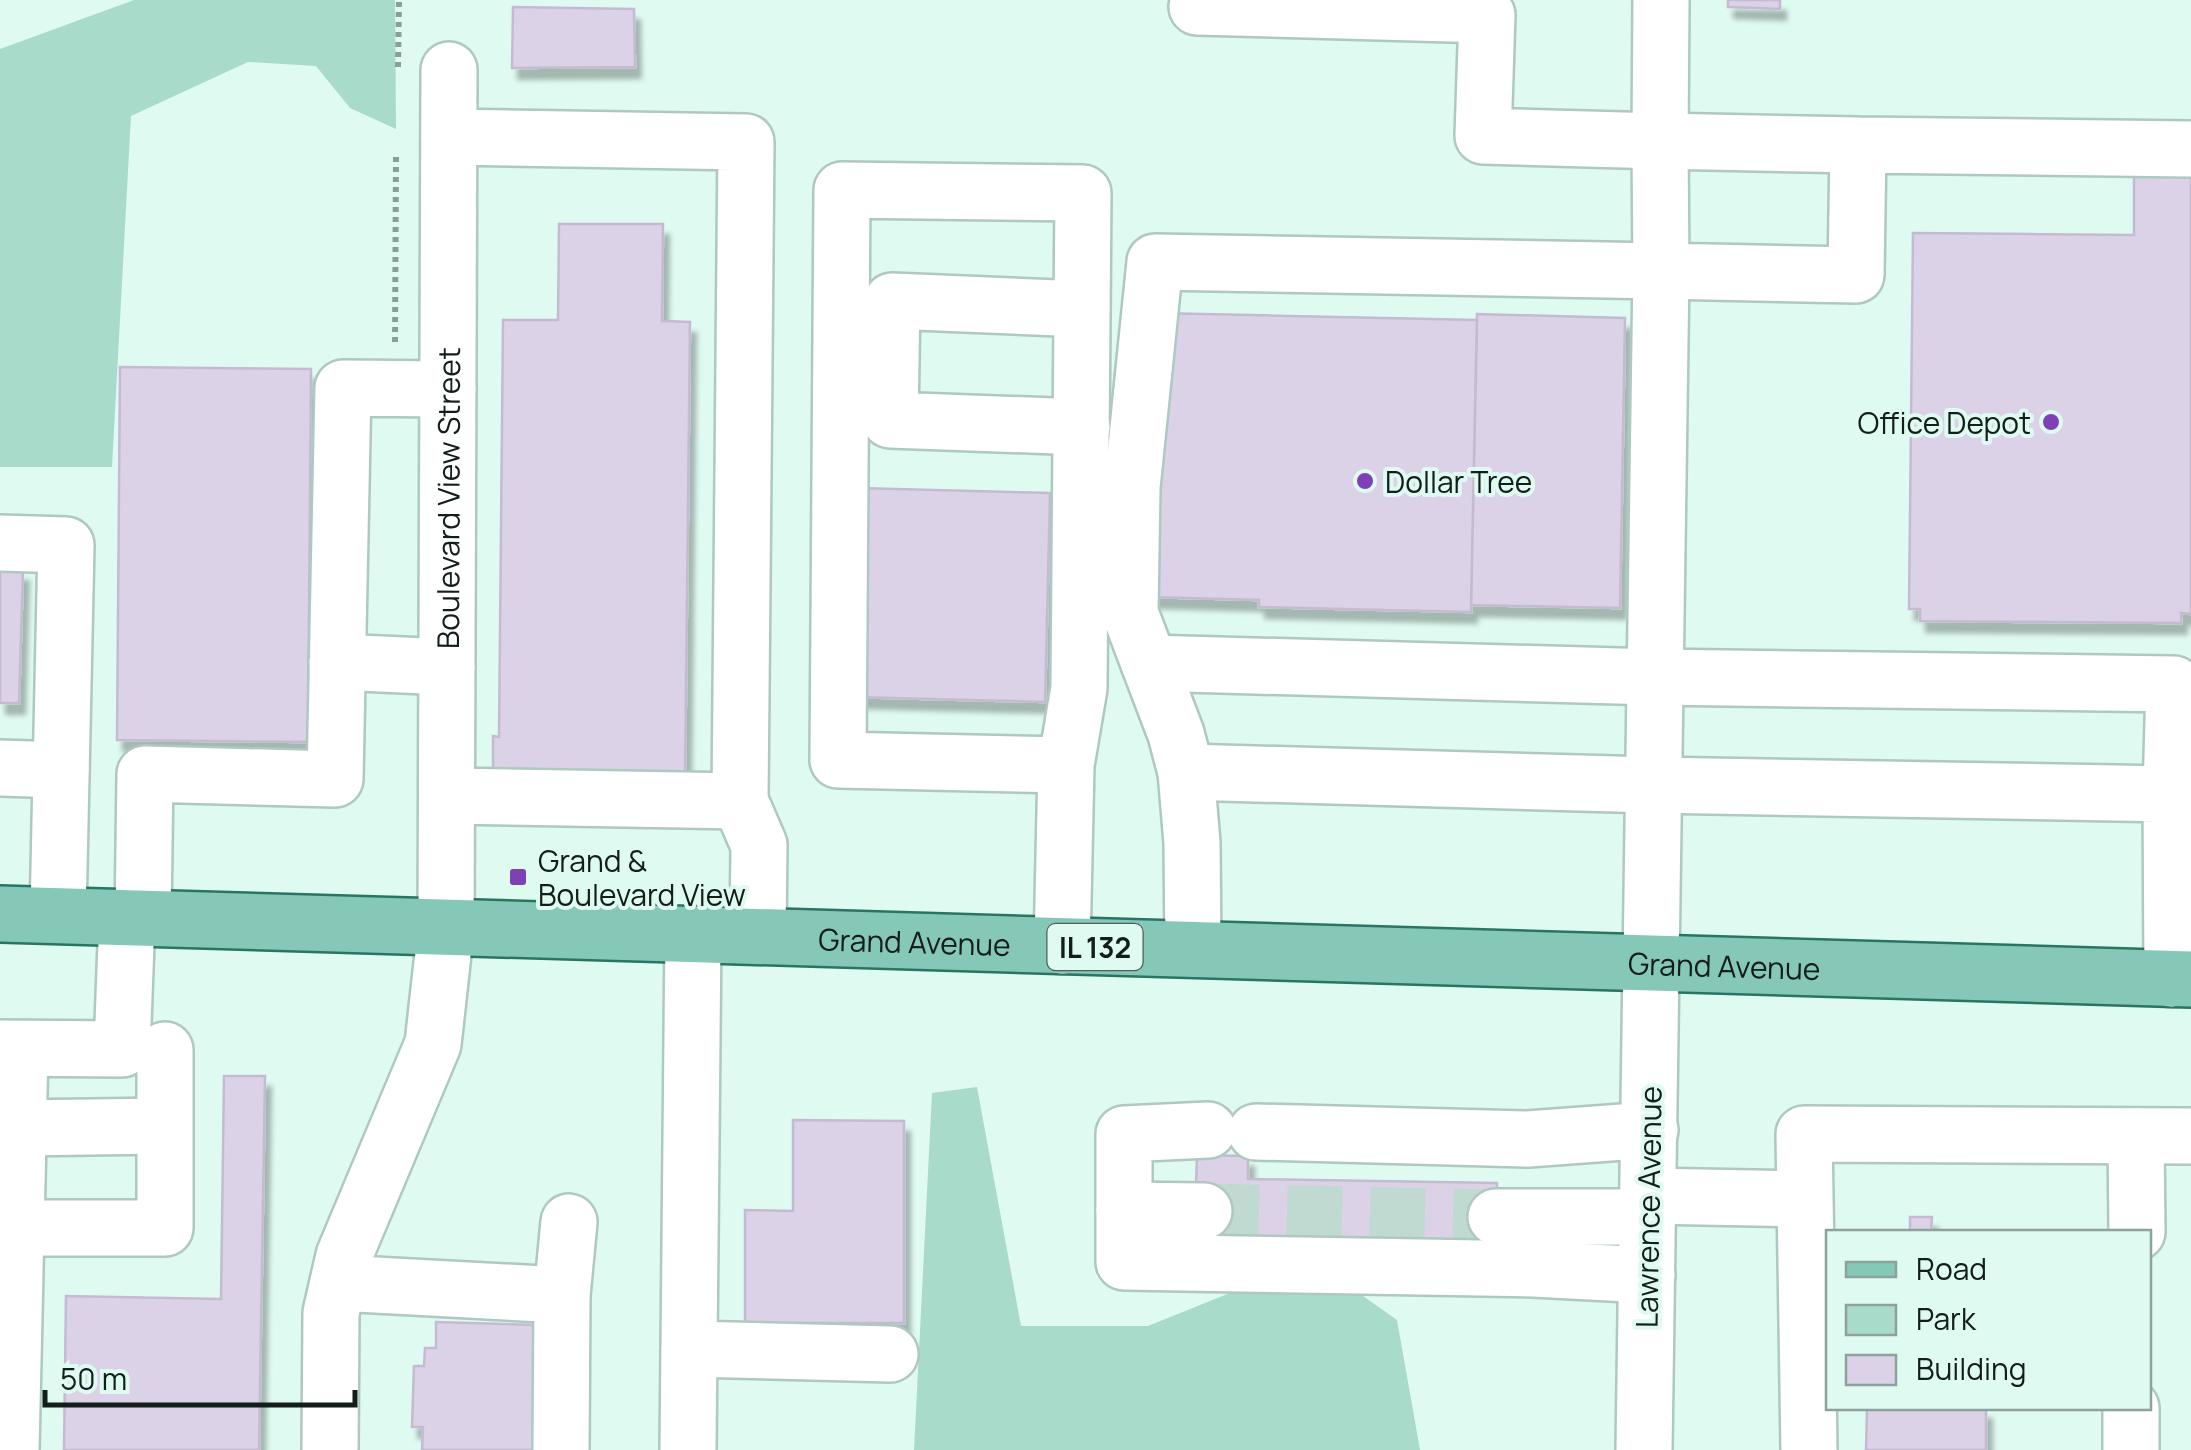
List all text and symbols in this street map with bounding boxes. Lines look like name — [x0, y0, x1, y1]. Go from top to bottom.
street label: Boulevard View Street — [426, 347, 469, 649]
place label: Office Depot — [1858, 402, 2031, 443]
marker: Office Depot — [2040, 411, 2062, 433]
place label: Dollar Tree — [1385, 461, 1532, 502]
marker: Dollar Tree — [1354, 470, 1376, 492]
place label: Grand & Boulevard View — [538, 840, 746, 915]
marker: Grand & Boulevard View — [507, 866, 529, 888]
street label: Grand Avenue — [818, 918, 1011, 964]
road number: IL 132 — [1048, 924, 1142, 970]
street label: Grand Avenue — [1628, 942, 1821, 988]
street label: Lawrence Avenue — [1625, 1086, 1671, 1328]
legend — [1826, 1230, 2151, 1410]
text: Road — [1916, 1248, 1987, 1289]
text: Park — [1916, 1298, 1977, 1339]
scale bar — [45, 1345, 355, 1407]
text: Building — [1916, 1348, 2027, 1389]
text: 50 m — [60, 1358, 127, 1399]

